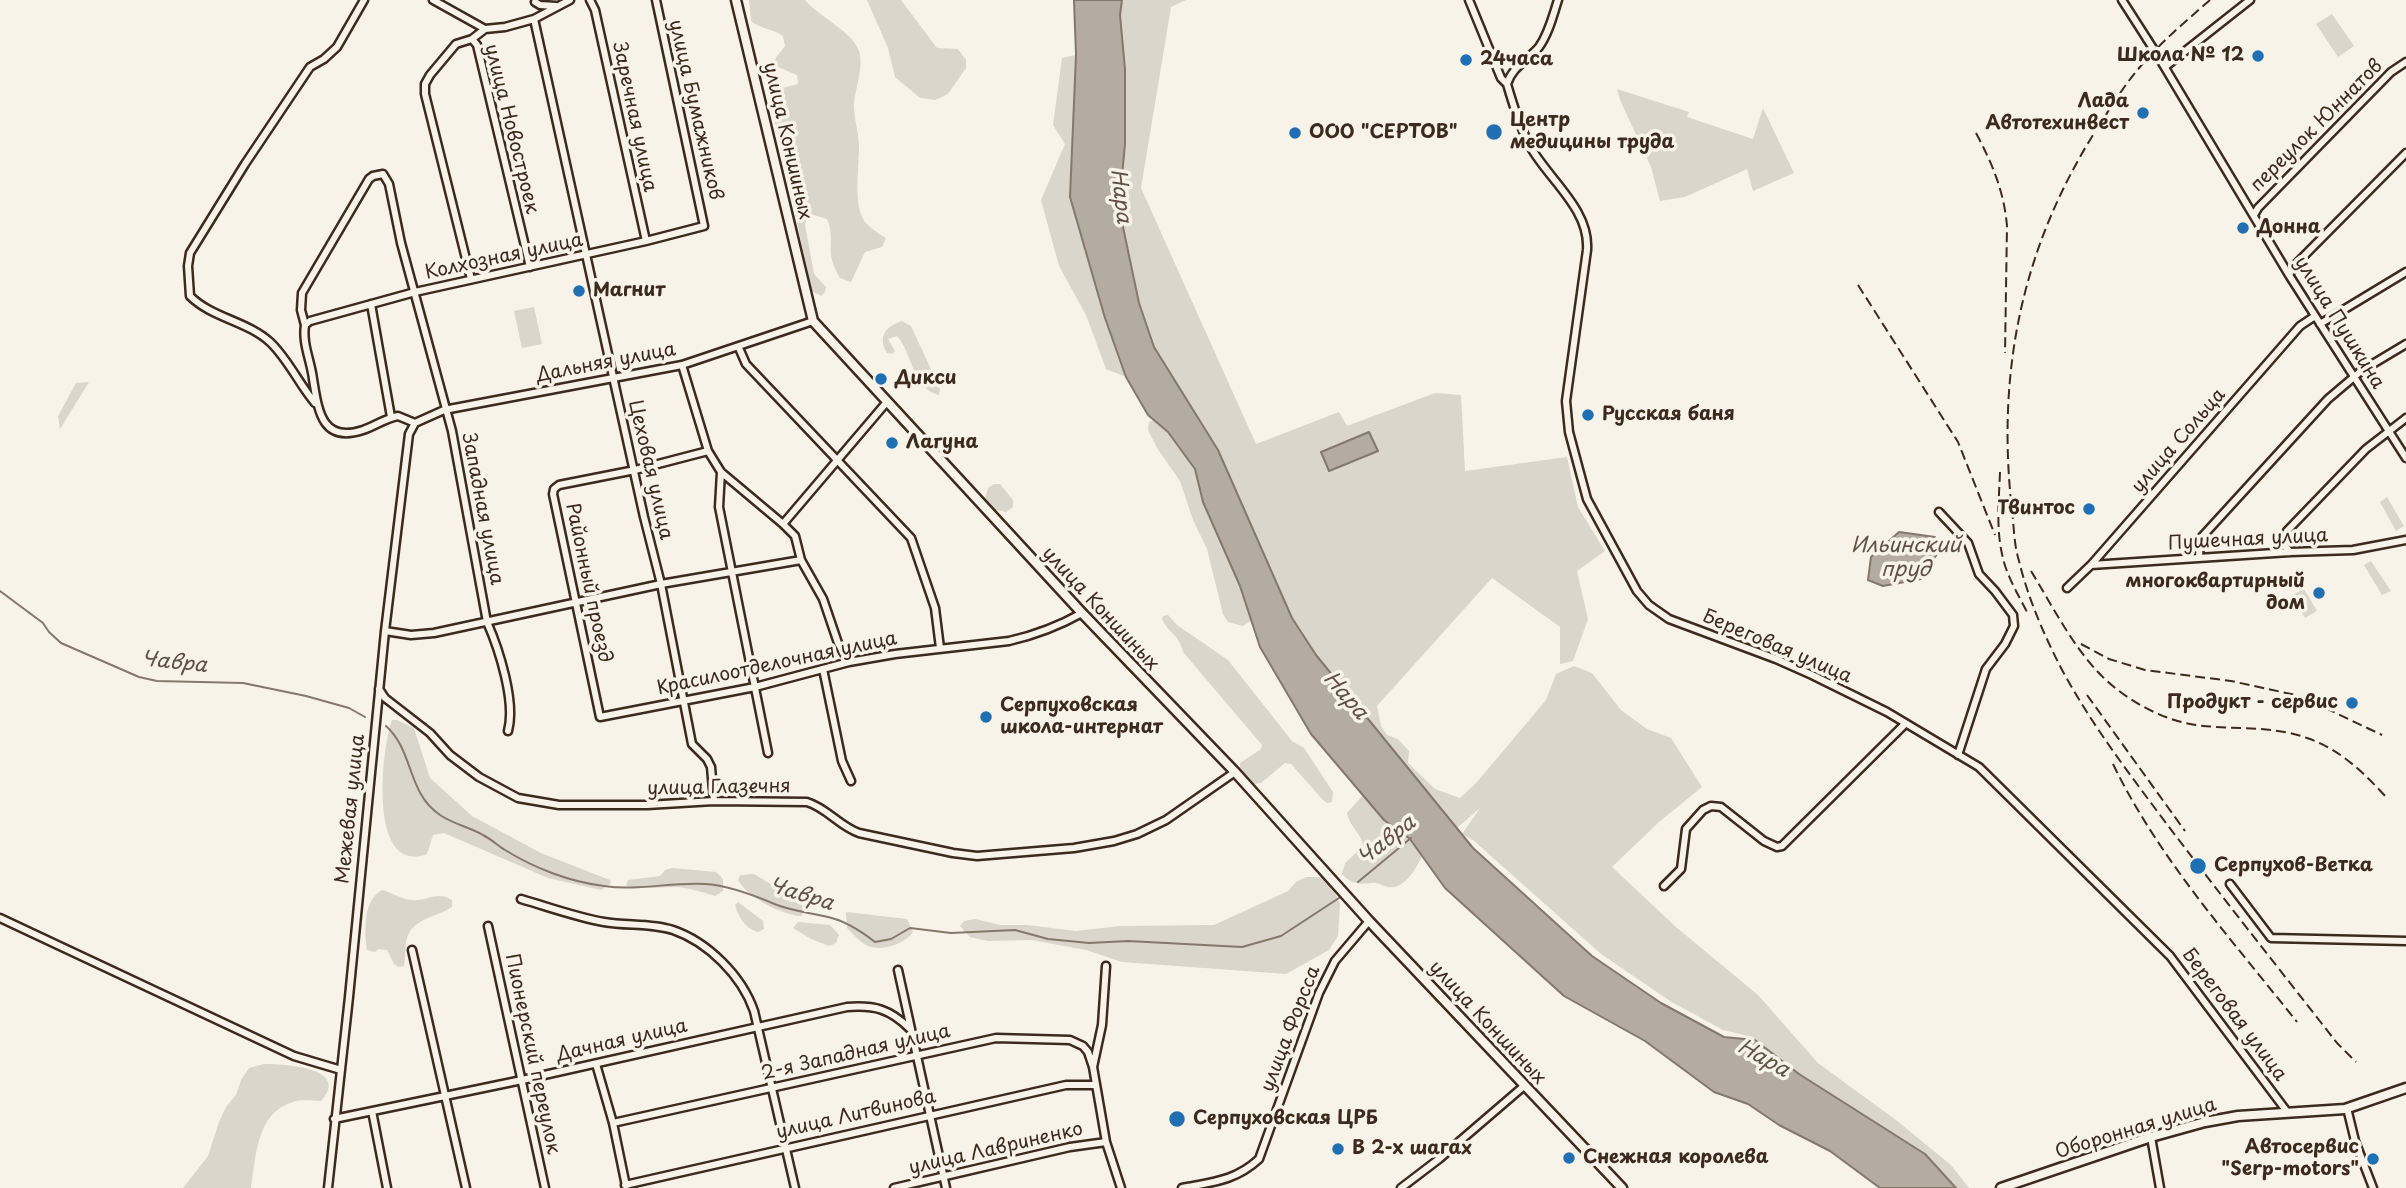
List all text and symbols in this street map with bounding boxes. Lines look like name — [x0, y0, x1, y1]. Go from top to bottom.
street label: улица Бумажников — [663, 18, 727, 202]
street label: Заречная улица — [607, 40, 661, 194]
street label: улица Новостроек — [479, 42, 543, 216]
place label: Школа № 12 — [2117, 45, 2244, 67]
marker: Школа № 12 — [2250, 48, 2266, 64]
place label: 24часа — [1480, 49, 1553, 71]
marker: 24часа — [1458, 52, 1474, 68]
street label: переулок Юннатов — [2246, 55, 2388, 197]
street label: улица Коншиных — [758, 60, 816, 222]
place label: Лада Автотехинвест — [1985, 91, 2129, 135]
marker: Лада Автотехинвест — [2135, 105, 2151, 121]
place label: Центр медицины труда — [1510, 110, 1674, 154]
place label: ООО "СЕРТОВ" — [1309, 122, 1457, 144]
marker: Центр медицины труда — [1484, 122, 1504, 142]
marker: ООО "СЕРТОВ" — [1287, 125, 1303, 141]
water label: Нара — [1104, 167, 1136, 225]
place label: Донна — [2257, 217, 2321, 239]
marker: Донна — [2235, 220, 2251, 236]
street label: Колхозная улица — [423, 229, 585, 285]
street label: улица Пушкина — [2289, 253, 2389, 393]
place label: Магнит — [593, 280, 665, 302]
marker: Магнит — [571, 283, 587, 299]
street label: Дальняя улица — [534, 338, 678, 388]
place label: Дикси — [895, 368, 957, 390]
marker: Дикси — [873, 371, 889, 387]
street label: улица Сольца — [2127, 384, 2231, 498]
street label: Цеховая улица — [623, 398, 677, 542]
place label: Русская баня — [1602, 404, 1735, 426]
marker: Русская баня — [1580, 407, 1596, 423]
street label: Западная улица — [456, 431, 508, 587]
place label: Лагуна — [906, 432, 978, 454]
marker: Лагуна — [884, 435, 900, 451]
place label: Твинтос — [1998, 498, 2075, 520]
street label: Районный проезд — [560, 501, 616, 665]
marker: Твинтос — [2081, 501, 2097, 517]
street label: Пушечная улица — [2167, 524, 2329, 556]
water label: Ильинский пруд — [1851, 533, 1961, 583]
street label: улица Коншиных — [1037, 542, 1163, 676]
place label: многоквартирный дом — [2126, 571, 2305, 615]
marker: многоквартирный дом — [2311, 585, 2327, 601]
street label: Береговая улица — [1699, 605, 1855, 689]
street label: Красилоотделочная улица — [655, 627, 899, 701]
water label: Чавра — [140, 647, 208, 679]
water label: Нара — [1317, 667, 1373, 725]
place label: Продукт - сервис — [2167, 692, 2338, 714]
place label: Серпуховская школа-интернат — [1000, 695, 1163, 739]
marker: Продукт - сервис — [2344, 695, 2360, 711]
marker: Серпуховская школа-интернат — [978, 709, 994, 725]
street label: Межевая улица — [332, 733, 370, 885]
street label: улица Глазечня — [647, 775, 791, 801]
water label: Чавра — [1353, 811, 1421, 871]
place label: Серпухов-Ветка — [2214, 855, 2373, 877]
marker: Серпухов-Ветка — [2188, 856, 2208, 876]
water label: Чавра — [766, 873, 836, 917]
street label: Береговая улица — [2177, 944, 2291, 1086]
street label: Пионерский переулок — [500, 952, 564, 1156]
street label: улица Коншиных — [1424, 956, 1550, 1090]
street label: улица Форсса — [1257, 963, 1325, 1095]
street label: Дачная улица — [554, 1015, 690, 1067]
street label: 2-я Западная улица — [759, 1020, 953, 1086]
water label: Нара — [1733, 1035, 1793, 1083]
street label: улица Литвинова — [774, 1086, 938, 1144]
street label: Оборонная улица — [2053, 1094, 2219, 1164]
place label: Серпуховская ЦРБ — [1193, 1108, 1378, 1130]
marker: Серпуховская ЦРБ — [1167, 1109, 1187, 1129]
street label: улица Лавриненко — [907, 1118, 1085, 1180]
place label: Автосервис "Serp-motors" — [2221, 1137, 2359, 1181]
place label: В 2-х шагах — [1352, 1138, 1472, 1160]
marker: В 2-х шагах — [1330, 1141, 1346, 1157]
place label: Снежная королева — [1583, 1147, 1769, 1169]
marker: Снежная королева — [1561, 1150, 1577, 1166]
marker: Автосервис "Serp-motors" — [2365, 1151, 2381, 1167]

